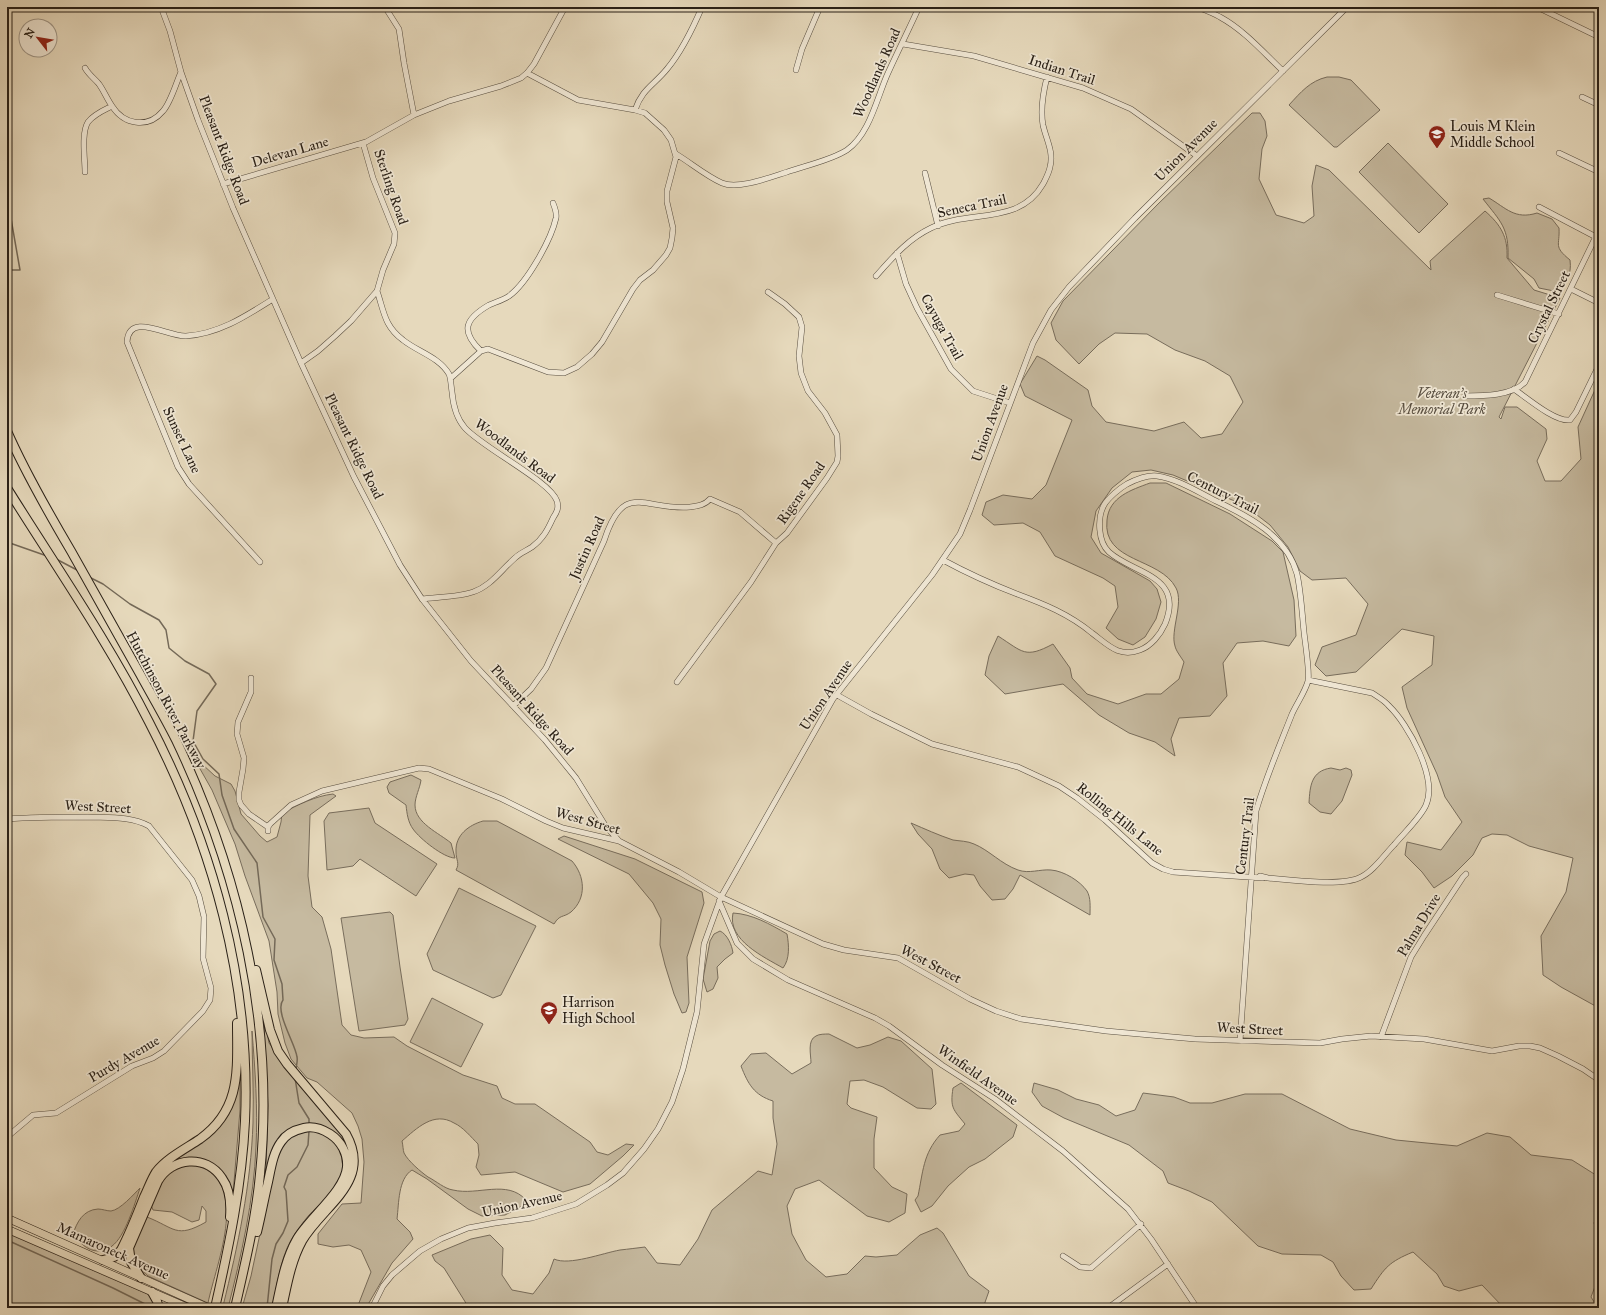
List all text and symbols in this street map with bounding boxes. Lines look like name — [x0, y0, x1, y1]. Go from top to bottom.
north arrow — [18, 18, 58, 58]
text: N — [22, 25, 38, 40]
street label: Woodlands Road — [850, 26, 904, 120]
street label: Indian Trail — [1027, 51, 1098, 89]
street label: Pleasant Ridge Road — [195, 93, 253, 207]
street label: Union Avenue — [1151, 115, 1221, 185]
place label: Louis M Klein Middle School — [1450, 118, 1536, 151]
school or university icon: Louis M Klein Middle School — [1427, 124, 1447, 149]
street label: Delevan Lane — [250, 133, 331, 171]
street label: Sterling Road — [370, 147, 412, 227]
street label: Seneca Trail — [936, 190, 1008, 222]
street label: Crystal Street — [1524, 268, 1574, 346]
street label: Cayuga Trail — [917, 291, 967, 363]
street label: Union Avenue — [968, 381, 1012, 464]
park label: Veteran's Memorial Park — [1396, 385, 1487, 418]
street label: Pleasant Ridge Road — [321, 390, 387, 502]
street label: Sunset Lane — [159, 404, 205, 476]
street label: Woodlands Road — [471, 415, 559, 487]
street label: Rigene Road — [773, 459, 829, 527]
street label: Century Trail — [1184, 468, 1262, 518]
street label: Justin Road — [565, 514, 609, 584]
street label: Hutchinson River Parkway — [123, 628, 210, 772]
street label: Union Avenue — [796, 656, 856, 734]
street label: Pleasant Ridge Road — [487, 661, 577, 759]
street label: Rolling Hills Lane — [1073, 779, 1167, 859]
street label: Century Trail — [1232, 796, 1258, 876]
street label: West Street — [64, 797, 132, 817]
street label: West Street — [554, 804, 622, 838]
street label: Palma Drive — [1394, 890, 1445, 960]
street label: West Street — [898, 941, 964, 987]
place label: Harrison High School — [562, 994, 635, 1027]
school or university icon: Harrison High School — [539, 1000, 559, 1025]
street label: West Street — [1216, 1019, 1284, 1039]
street label: Purdy Avenue — [85, 1032, 163, 1086]
street label: Winfield Avenue — [934, 1041, 1022, 1109]
street label: Union Avenue — [480, 1187, 564, 1221]
street label: Mamaroneck Avenue — [54, 1219, 172, 1283]

